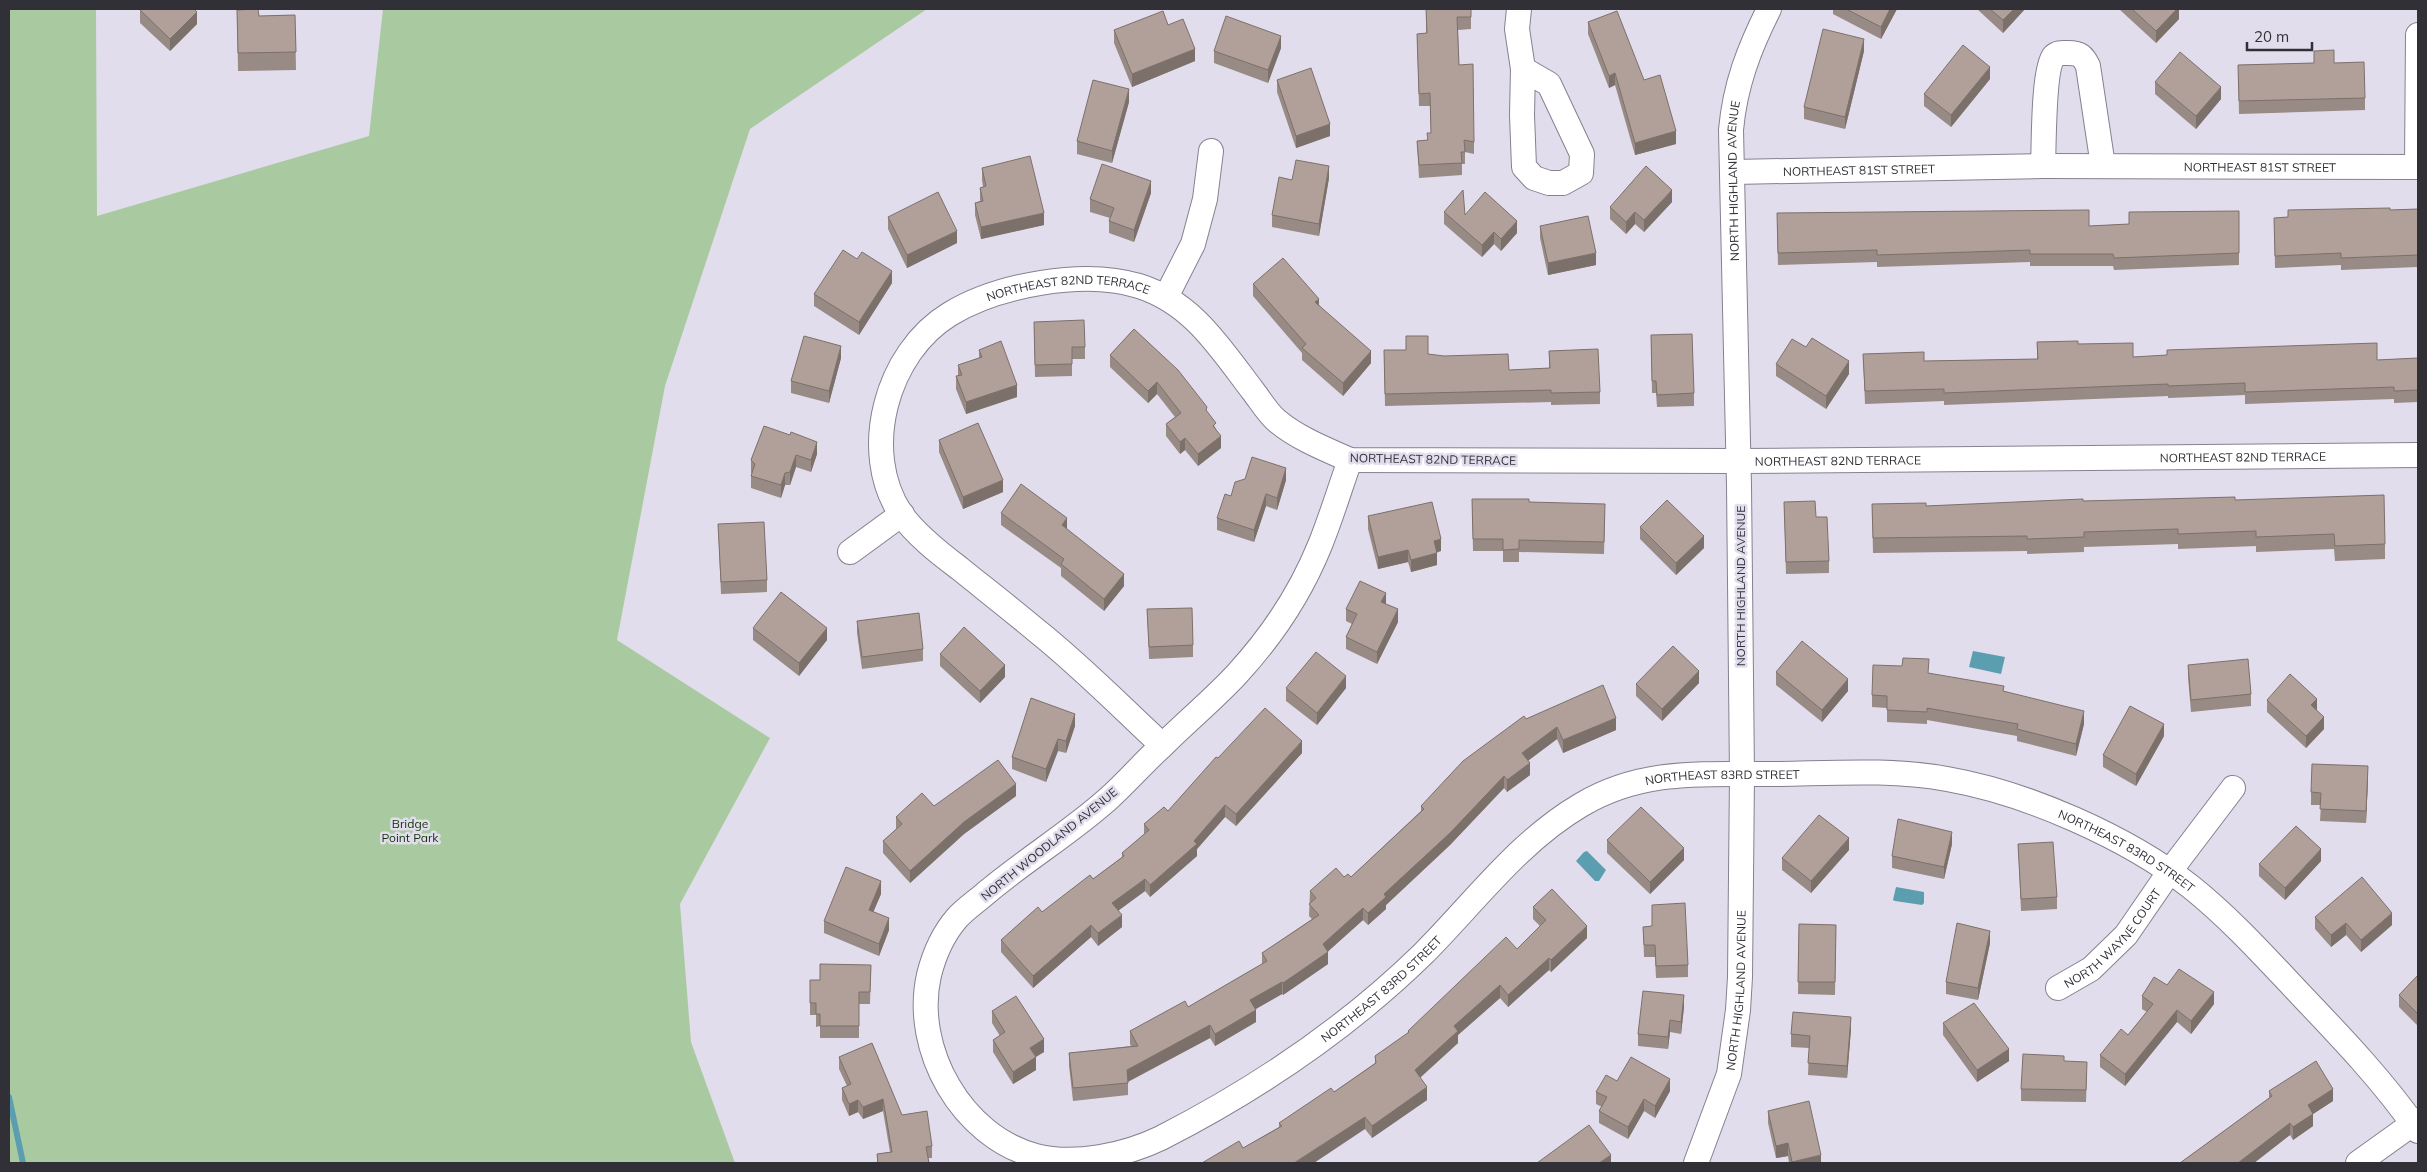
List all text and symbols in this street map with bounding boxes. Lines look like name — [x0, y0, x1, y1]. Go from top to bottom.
scale bar — [2247, 20, 2312, 52]
text: 20 m — [2254, 27, 2289, 46]
street label: NORTH HIGHLAND AVENUE — [1723, 99, 1743, 261]
street label: NORTHEAST 81ST STREET — [2184, 159, 2337, 174]
street label: NORTHEAST 81ST STREET — [1783, 161, 1936, 179]
street label: NORTHEAST 82ND TERRACE — [984, 272, 1153, 304]
street label: NORTHEAST 82ND TERRACE — [2160, 448, 2326, 465]
street label: NORTHEAST 82ND TERRACE — [1350, 450, 1516, 468]
street label: NORTHEAST 82ND TERRACE — [1755, 452, 1921, 468]
street label: NORTH HIGHLAND AVENUE — [1733, 506, 1748, 666]
street label: NORTHEAST 83RD STREET — [1644, 766, 1801, 788]
street label: NORTH WOODLAND AVENUE — [978, 784, 1120, 904]
street label: NORTHEAST 83RD STREET — [2056, 806, 2199, 895]
park label: Bridge Point Park — [382, 816, 439, 845]
street label: NORTH WAYNE COURT — [2061, 884, 2164, 991]
street label: NORTH HIGHLAND AVENUE — [1722, 910, 1748, 1071]
street label: NORTHEAST 83RD STREET — [1318, 932, 1445, 1045]

